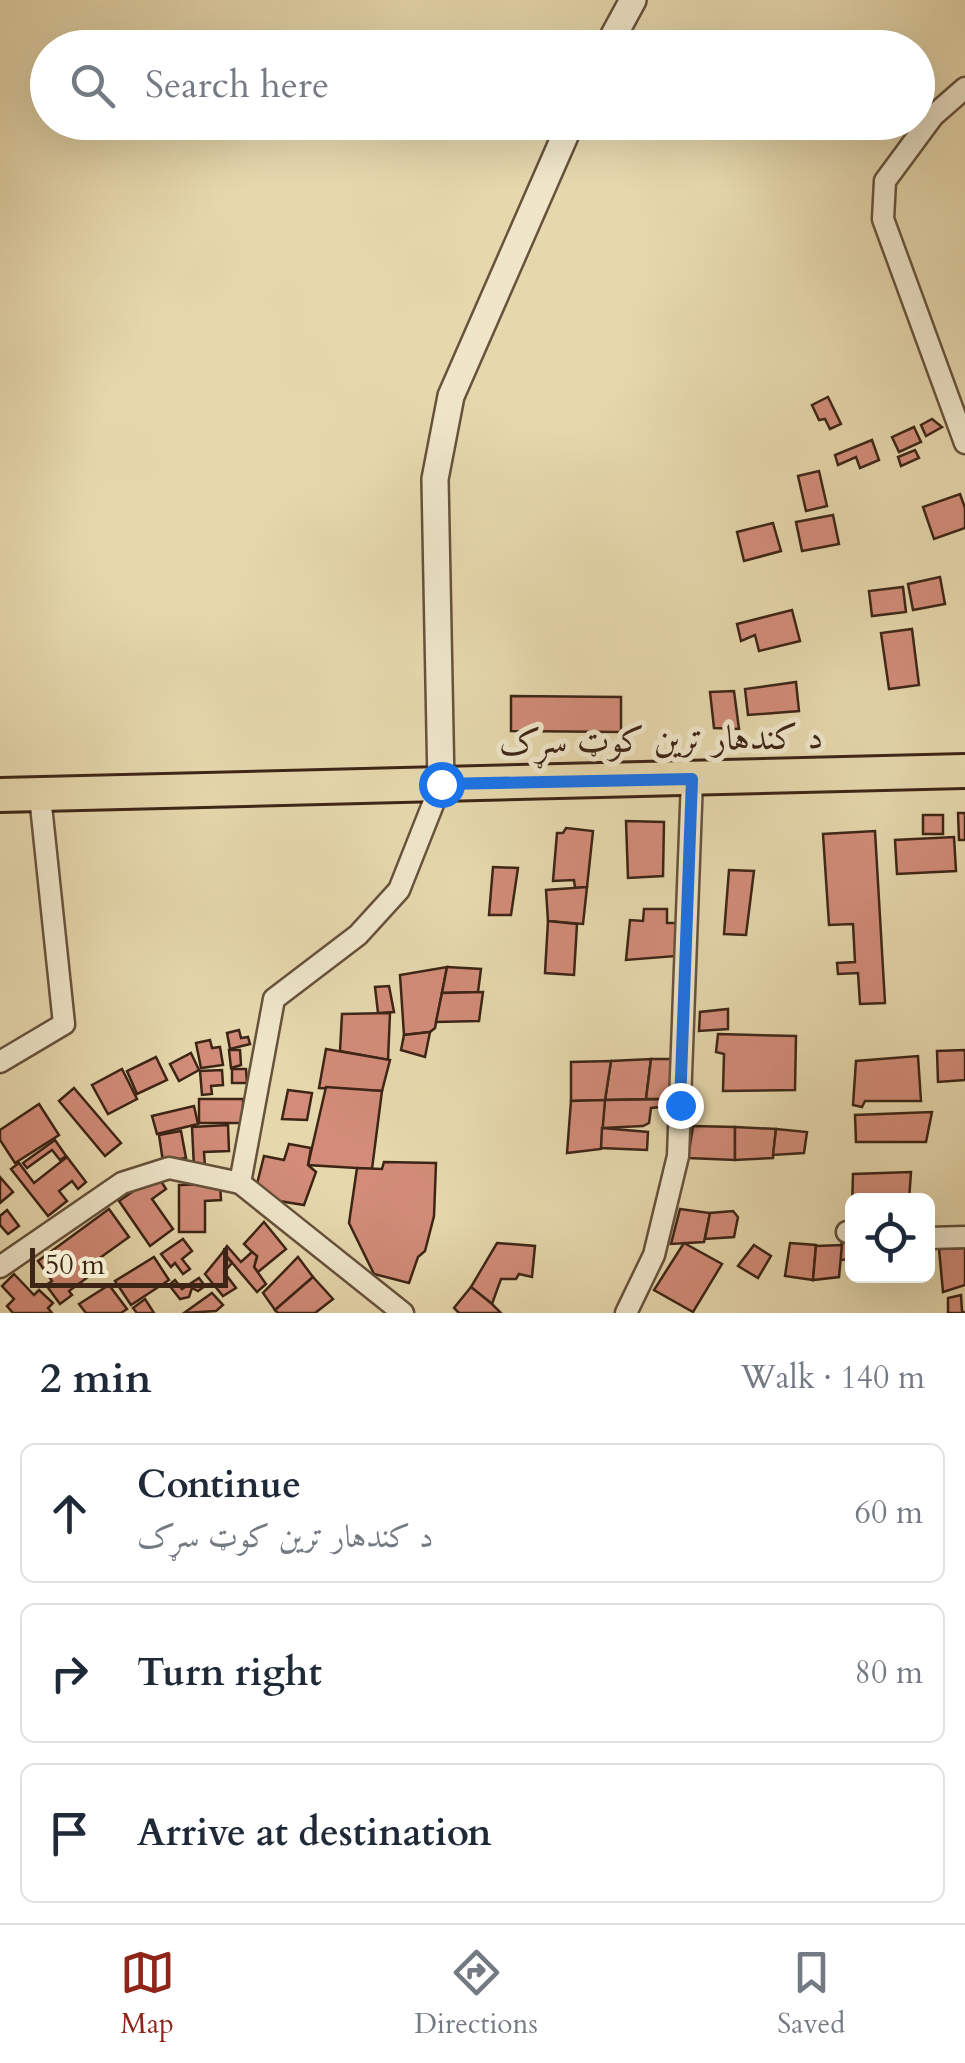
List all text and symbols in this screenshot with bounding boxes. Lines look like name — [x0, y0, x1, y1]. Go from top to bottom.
search box — [30, 30, 935, 140]
icon: search — [65, 58, 120, 113]
text: Search here — [145, 59, 329, 111]
street label: د کندهار ترين کوټ سړک — [499, 713, 824, 770]
route start — [419, 762, 465, 808]
route end — [658, 1083, 704, 1129]
map controls — [845, 1193, 935, 1283]
button: locate — [845, 1193, 935, 1283]
scale bar — [30, 1243, 228, 1288]
text: 50 m — [45, 1246, 105, 1284]
text: 2 min — [40, 1350, 152, 1407]
text: Walk · 140 m — [740, 1356, 925, 1400]
text: Continue — [137, 1459, 301, 1511]
icon: ahead — [42, 1486, 97, 1541]
text: 60 m — [855, 1491, 923, 1535]
text: د کندهار ترين کوټ سړک — [137, 1515, 433, 1559]
icon: right — [42, 1646, 97, 1701]
text: Turn right — [137, 1647, 322, 1699]
text: 80 m — [855, 1651, 923, 1695]
icon: arrive — [42, 1806, 97, 1861]
text: Arrive at destination — [137, 1807, 492, 1859]
tab: Map — [120, 1945, 175, 2043]
tab: Directions — [414, 1945, 538, 2043]
tab: Saved — [777, 1945, 845, 2043]

